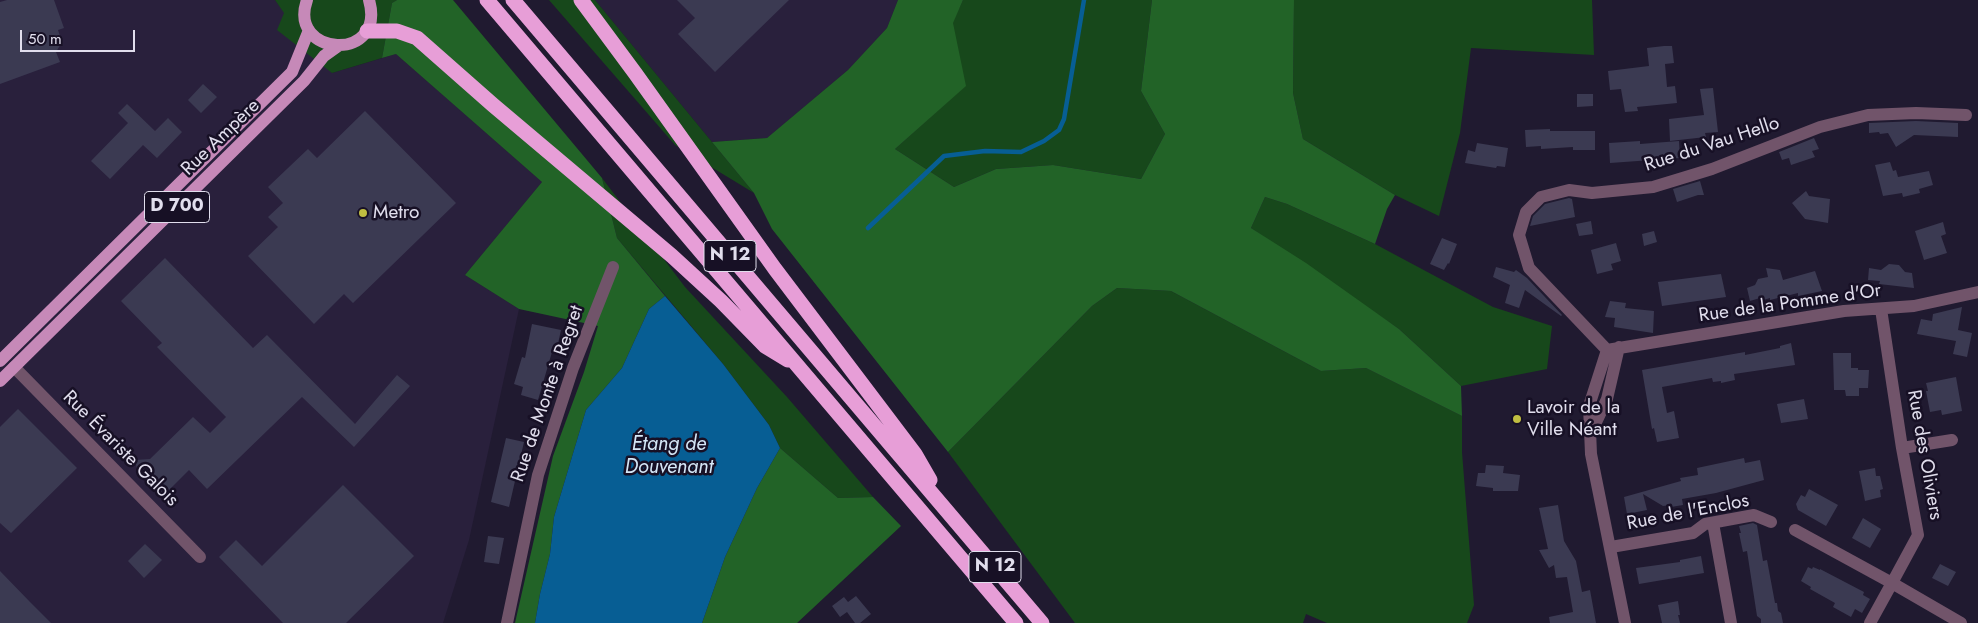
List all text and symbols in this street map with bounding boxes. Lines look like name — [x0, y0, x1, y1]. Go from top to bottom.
scale bar — [22, 20, 138, 52]
text: 50 m — [28, 28, 62, 50]
street label: Rue Ampère — [177, 95, 265, 181]
street label: Rue du Vau Hello — [1642, 112, 1782, 178]
road number: D 700 — [144, 192, 210, 222]
place label: Metro — [373, 202, 419, 224]
marker: Metro — [357, 207, 369, 219]
road number: N 12 — [704, 240, 756, 272]
street label: Rue de la Pomme d'Or — [1697, 280, 1883, 328]
street label: Rue de Monte à Regret — [507, 303, 589, 485]
street label: Rue Évariste Galois — [57, 386, 183, 512]
street label: Rue des Oliviers — [1901, 388, 1947, 522]
place label: Lavoir de la Ville Néant — [1527, 397, 1620, 441]
marker: Lavoir de la Ville Néant — [1511, 413, 1523, 425]
water label: Étang de Douvenant — [625, 433, 713, 480]
street label: Rue de l'Enclos — [1625, 490, 1751, 536]
road number: N 12 — [969, 552, 1021, 582]

